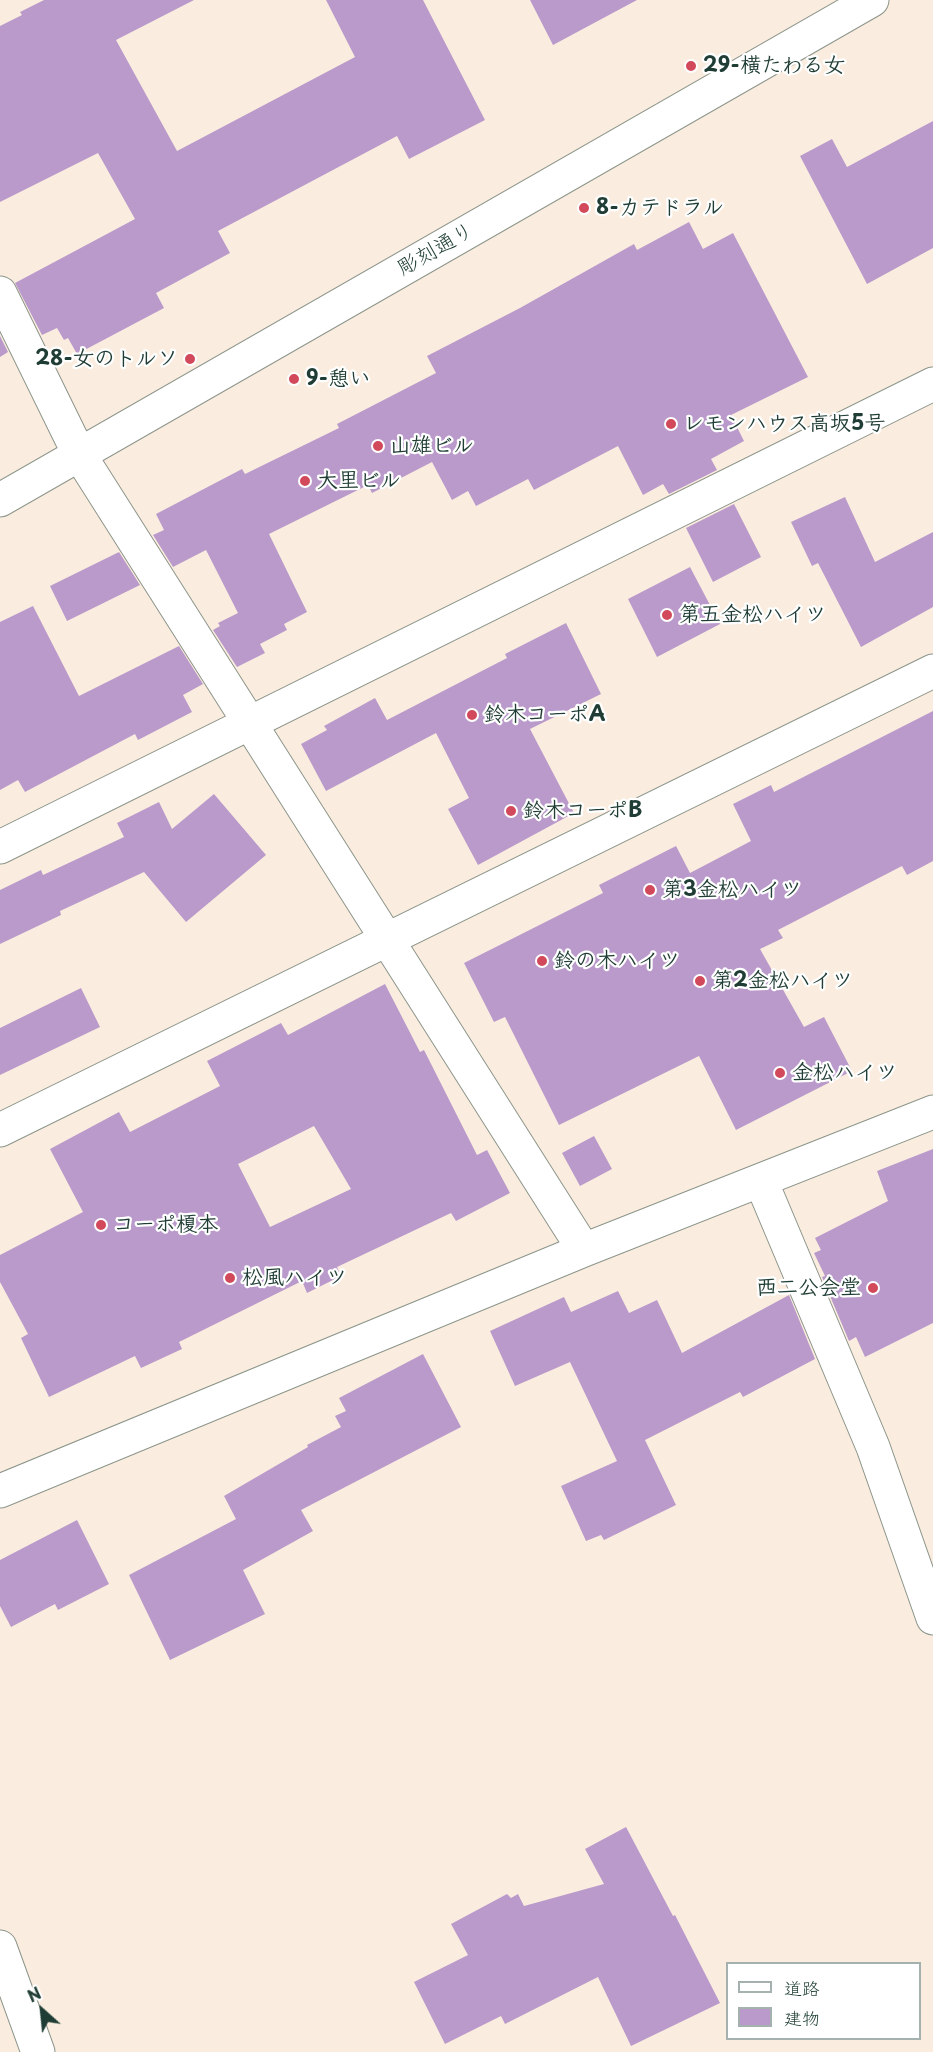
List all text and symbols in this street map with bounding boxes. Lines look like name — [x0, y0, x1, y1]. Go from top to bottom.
place label: 29-横たわる女 — [703, 53, 845, 79]
marker: 29-横たわる女 — [684, 59, 698, 73]
place label: 8-カテドラル — [596, 195, 724, 221]
marker: 8-カテドラル — [577, 201, 591, 215]
street label: 彫刻通り — [393, 218, 479, 282]
place label: 28-女のトルソ — [35, 346, 178, 372]
marker: 28-女のトルソ — [183, 352, 197, 366]
place label: 9-憩い — [306, 366, 370, 392]
marker: 9-憩い — [287, 372, 301, 386]
place label: レモンハウス高坂5号 — [683, 411, 885, 437]
marker: レモンハウス高坂5号 — [664, 417, 678, 431]
place label: 山雄ビル — [390, 433, 474, 459]
marker: 山雄ビル — [371, 439, 385, 453]
place label: 大里ビル — [317, 468, 401, 494]
marker: 大里ビル — [298, 474, 312, 488]
place label: 第五金松ハイツ — [679, 602, 826, 628]
marker: 第五金松ハイツ — [660, 608, 674, 622]
place label: 鈴木コーポA — [484, 702, 606, 728]
marker: 鈴木コーポA — [465, 708, 479, 722]
place label: 鈴木コーポB — [523, 798, 642, 824]
marker: 鈴木コーポB — [504, 804, 518, 818]
place label: 第3金松ハイツ — [662, 877, 802, 903]
marker: 第3金松ハイツ — [643, 883, 657, 897]
place label: 鈴の木ハイツ — [554, 948, 680, 974]
marker: 鈴の木ハイツ — [535, 954, 549, 968]
place label: 第2金松ハイツ — [712, 968, 853, 994]
marker: 第2金松ハイツ — [693, 974, 707, 988]
place label: 金松ハイツ — [792, 1060, 897, 1086]
marker: 金松ハイツ — [773, 1066, 787, 1080]
place label: コーポ榎本 — [113, 1212, 218, 1238]
marker: コーポ榎本 — [94, 1218, 108, 1232]
place label: 松風ハイツ — [242, 1265, 347, 1291]
marker: 松風ハイツ — [223, 1271, 237, 1285]
place label: 西二公会堂 — [756, 1275, 861, 1301]
marker: 西二公会堂 — [866, 1281, 880, 1295]
legend — [726, 1962, 921, 2040]
text: 道路 — [784, 1974, 820, 2001]
north arrow — [12, 1980, 72, 2040]
text: N — [23, 1980, 45, 2008]
text: 建物 — [784, 2004, 820, 2031]

